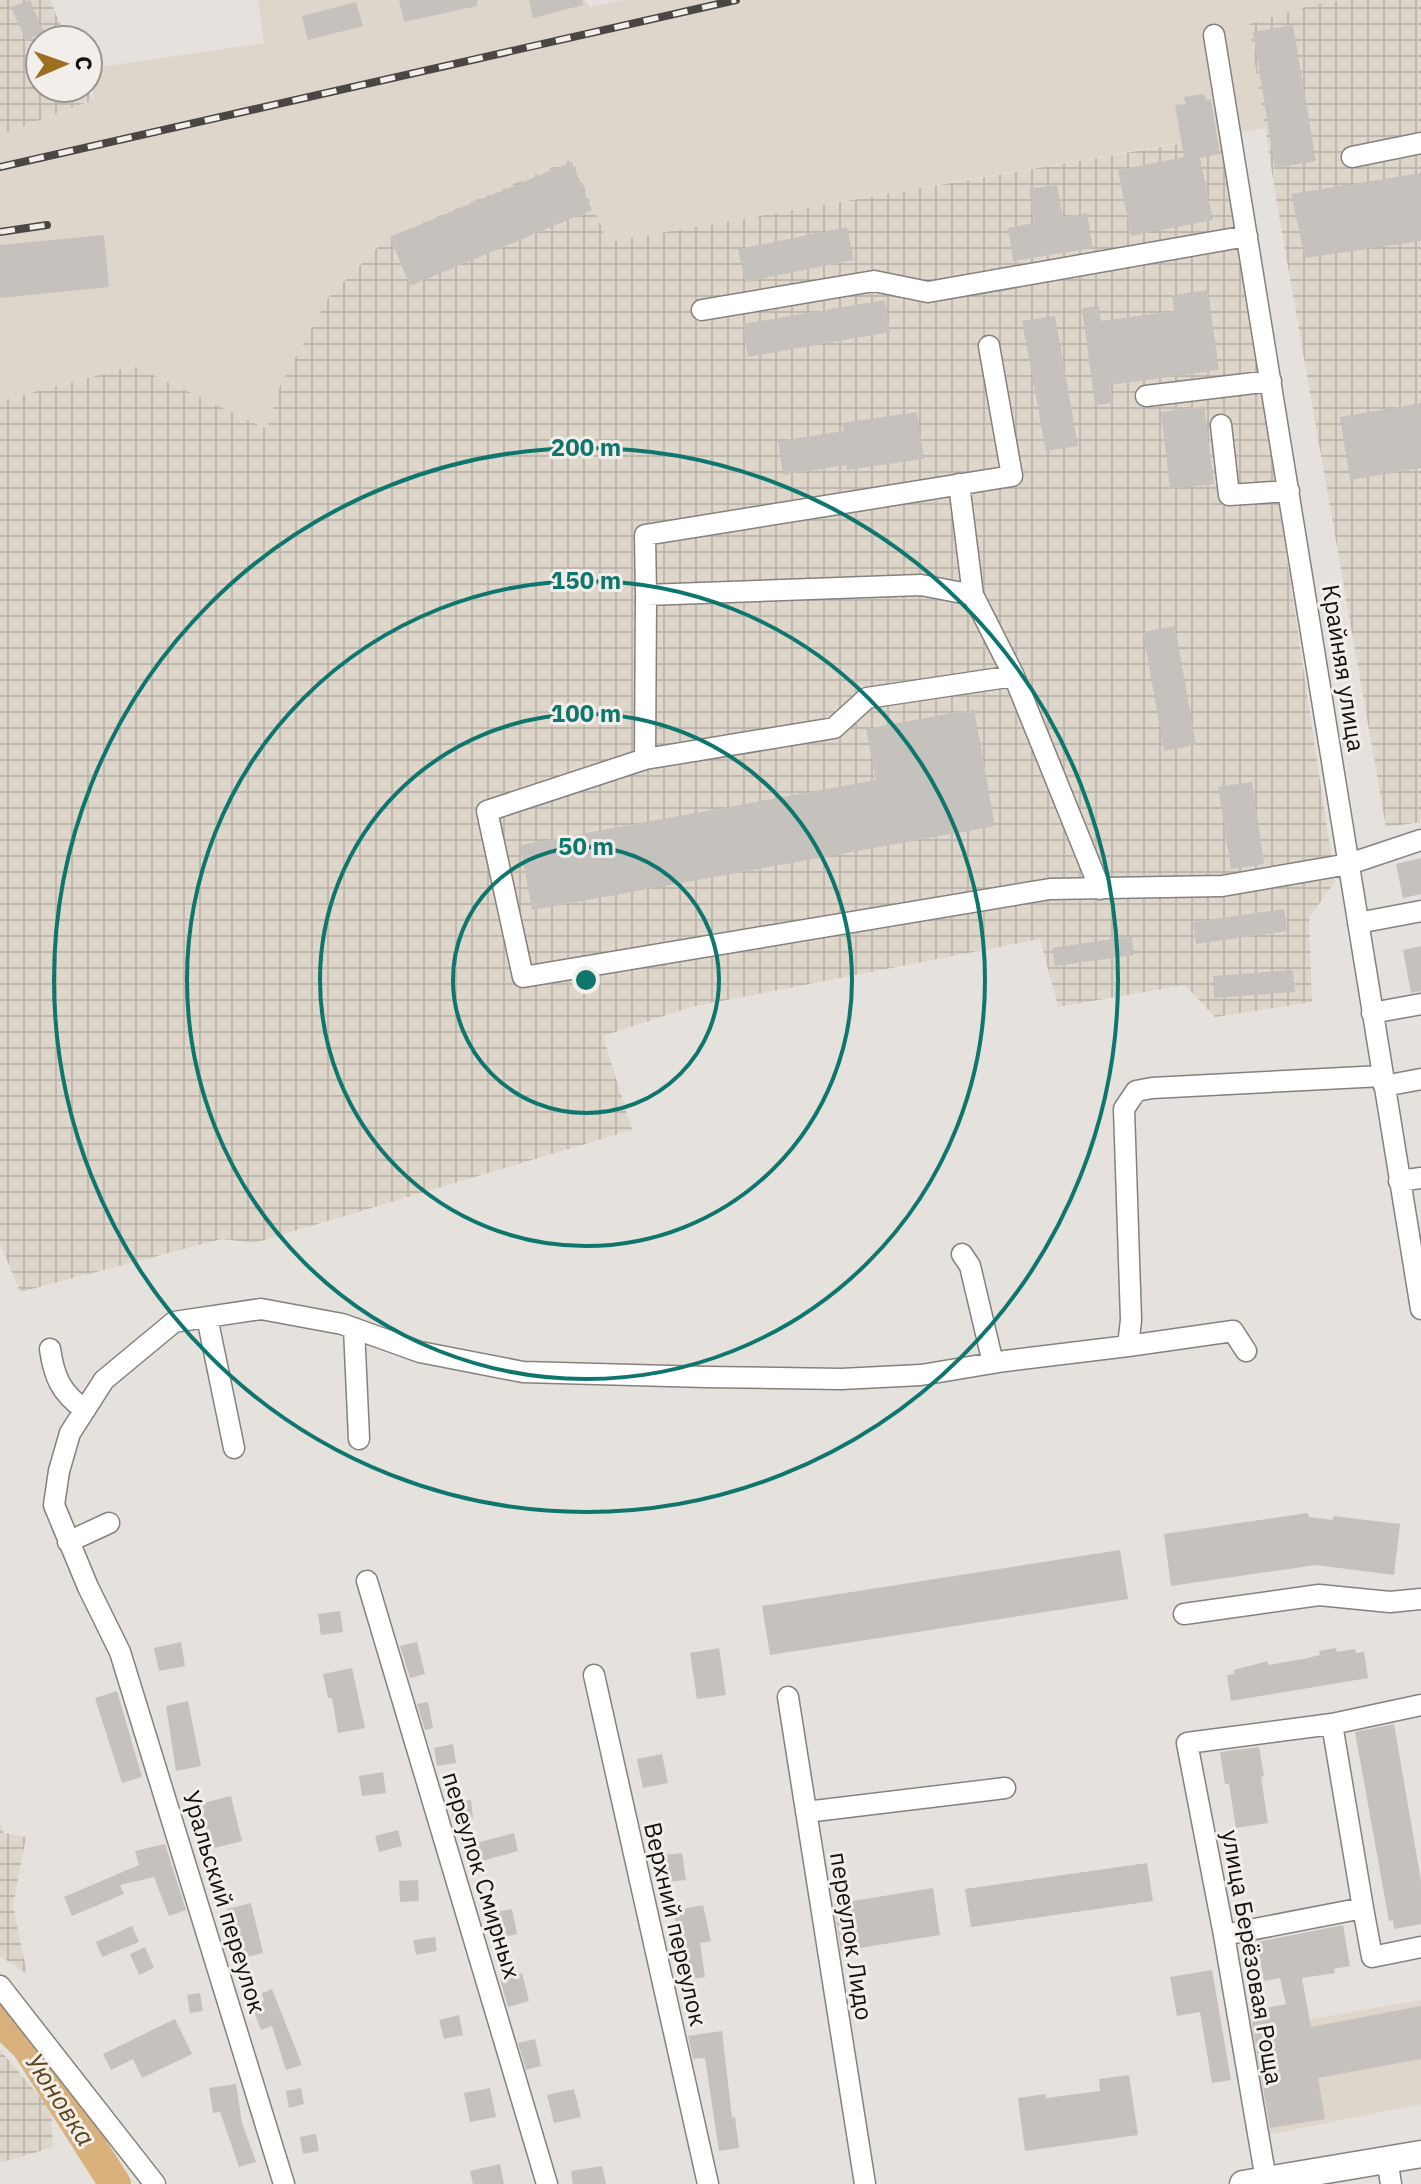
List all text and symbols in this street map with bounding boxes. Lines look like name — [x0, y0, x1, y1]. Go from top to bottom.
north arrow — [24, 24, 104, 104]
text: С — [70, 56, 99, 71]
text: 200 m — [551, 431, 621, 463]
text: 150 m — [551, 564, 621, 596]
street label: Крайняя улица — [1315, 582, 1373, 754]
text: 100 m — [551, 697, 621, 729]
text: 50 m — [558, 830, 614, 862]
centre of rings — [572, 966, 600, 994]
street label: переулок Смирных — [435, 1768, 529, 1982]
street label: Уральский переулок — [176, 1787, 274, 2017]
street label: Верхний переулок — [637, 1819, 715, 2029]
street label: улица Берёзовая Роща — [1215, 1827, 1291, 2087]
street label: переулок Лидо — [823, 1850, 881, 2022]
water label: Уюновка — [18, 2046, 104, 2152]

